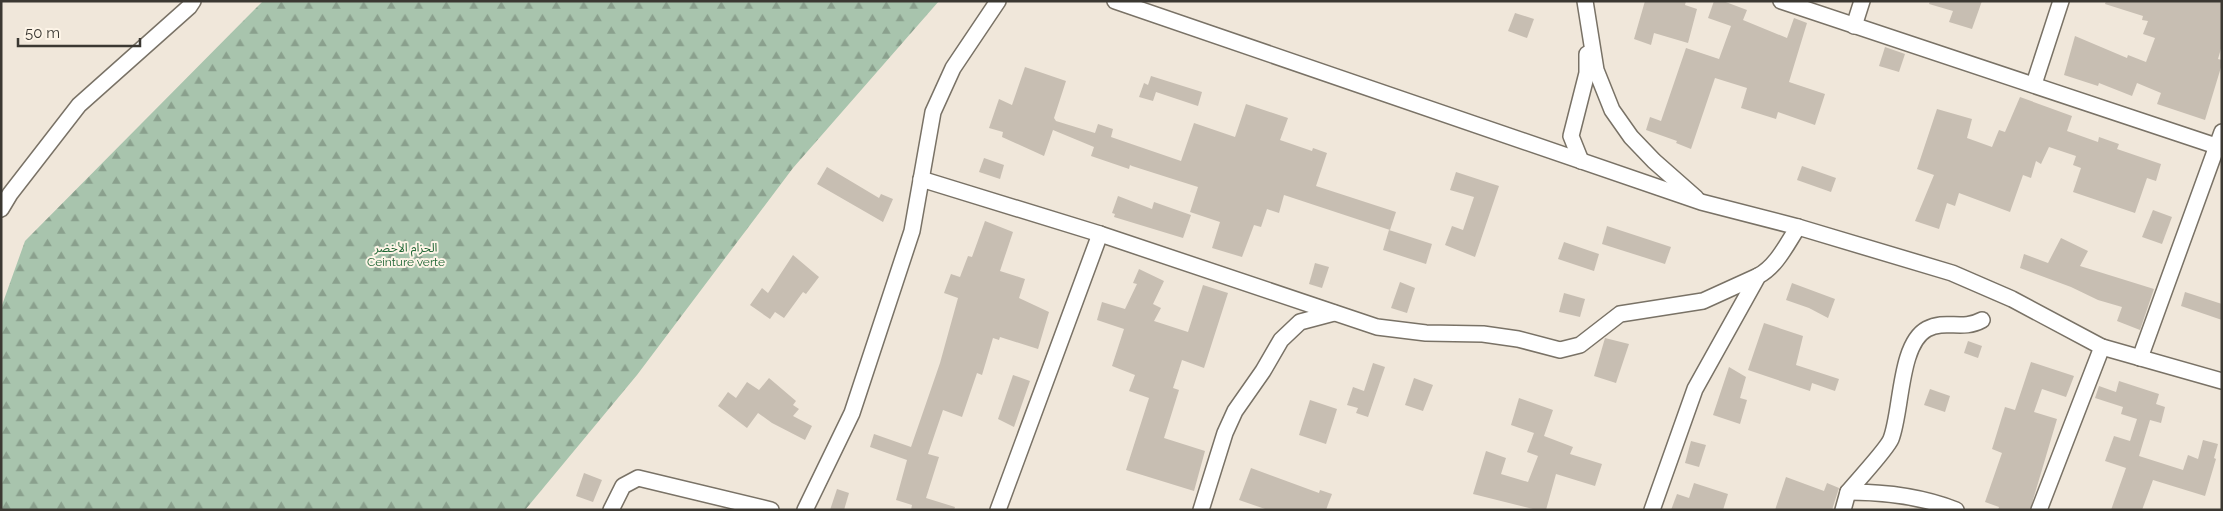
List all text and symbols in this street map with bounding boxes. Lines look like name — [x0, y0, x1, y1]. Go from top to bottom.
scale bar — [18, 15, 140, 47]
text: 50 m — [25, 24, 60, 42]
park label: الحزام الأخضر Ceinture verte — [367, 241, 445, 269]

